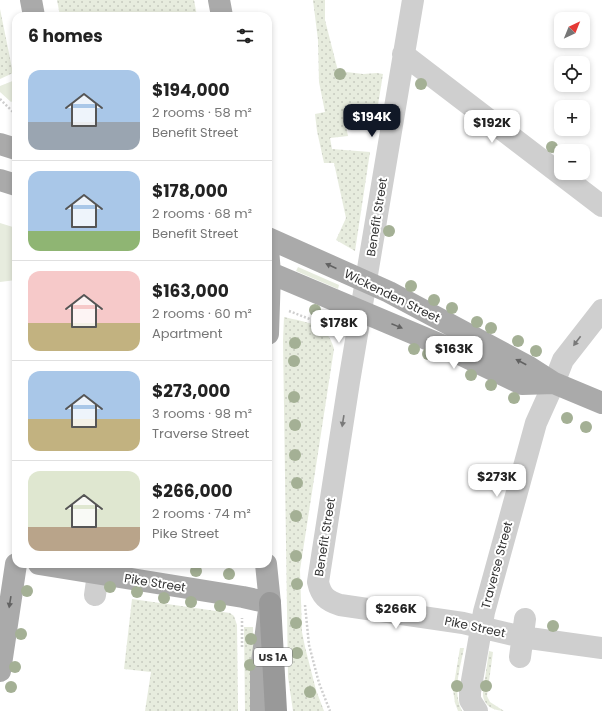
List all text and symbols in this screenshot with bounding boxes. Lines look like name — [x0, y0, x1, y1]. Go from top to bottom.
north arrow — [554, 12, 590, 48]
map controls — [554, 12, 590, 180]
text: 6 homes — [28, 24, 103, 48]
icon: filters — [234, 25, 256, 47]
button: locate — [554, 56, 590, 92]
text: $194,000 — [152, 78, 230, 102]
icon: home — [60, 86, 108, 134]
button: + — [554, 100, 590, 136]
text: 2 rooms · 58 m² — [152, 103, 252, 122]
pin: $194K — [344, 104, 400, 138]
text: $194K — [352, 107, 392, 126]
pin: $192K — [464, 110, 520, 144]
text: $192K — [473, 113, 511, 132]
text: Benefit Street — [152, 123, 238, 142]
button: − — [554, 144, 590, 180]
street label: Benefit Street — [362, 176, 391, 258]
text: $178,000 — [152, 179, 228, 203]
icon: home — [60, 187, 108, 235]
text: 2 rooms · 68 m² — [152, 204, 252, 223]
text: Benefit Street — [152, 224, 238, 243]
one-way arrow — [325, 263, 336, 269]
street label: Wickenden Street — [341, 265, 443, 326]
text: $163,000 — [152, 279, 229, 303]
icon: home — [60, 287, 108, 335]
text: 2 rooms · 60 m² — [152, 304, 252, 323]
pin: $178K — [311, 310, 367, 344]
text: $178K — [320, 313, 358, 332]
text: Apartment — [152, 324, 222, 343]
one-way arrow — [392, 324, 404, 330]
one-way arrow — [573, 335, 582, 346]
pin: $163K — [426, 336, 482, 370]
text: $163K — [435, 339, 473, 358]
one-way arrow — [515, 359, 527, 366]
text: $273,000 — [152, 379, 230, 403]
icon: home — [60, 387, 108, 435]
text: 3 rooms · 98 m² — [152, 404, 252, 423]
one-way arrow — [340, 414, 346, 427]
text: Traverse Street — [152, 424, 249, 443]
pin: $273K — [469, 464, 525, 498]
text: $273K — [477, 467, 517, 486]
text: $266,000 — [152, 479, 233, 503]
icon: home — [60, 487, 108, 535]
street label: Benefit Street — [310, 496, 339, 578]
text: 2 rooms · 74 m² — [152, 504, 251, 523]
street label: Traverse Street — [477, 519, 516, 610]
text: Pike Street — [152, 524, 219, 543]
street label: Pike Street — [123, 569, 187, 596]
one-way arrow — [7, 596, 13, 609]
pin: $266K — [368, 596, 424, 630]
text: $266K — [375, 599, 417, 618]
street label: Pike Street — [443, 612, 507, 641]
road number: US 1A — [254, 648, 292, 666]

